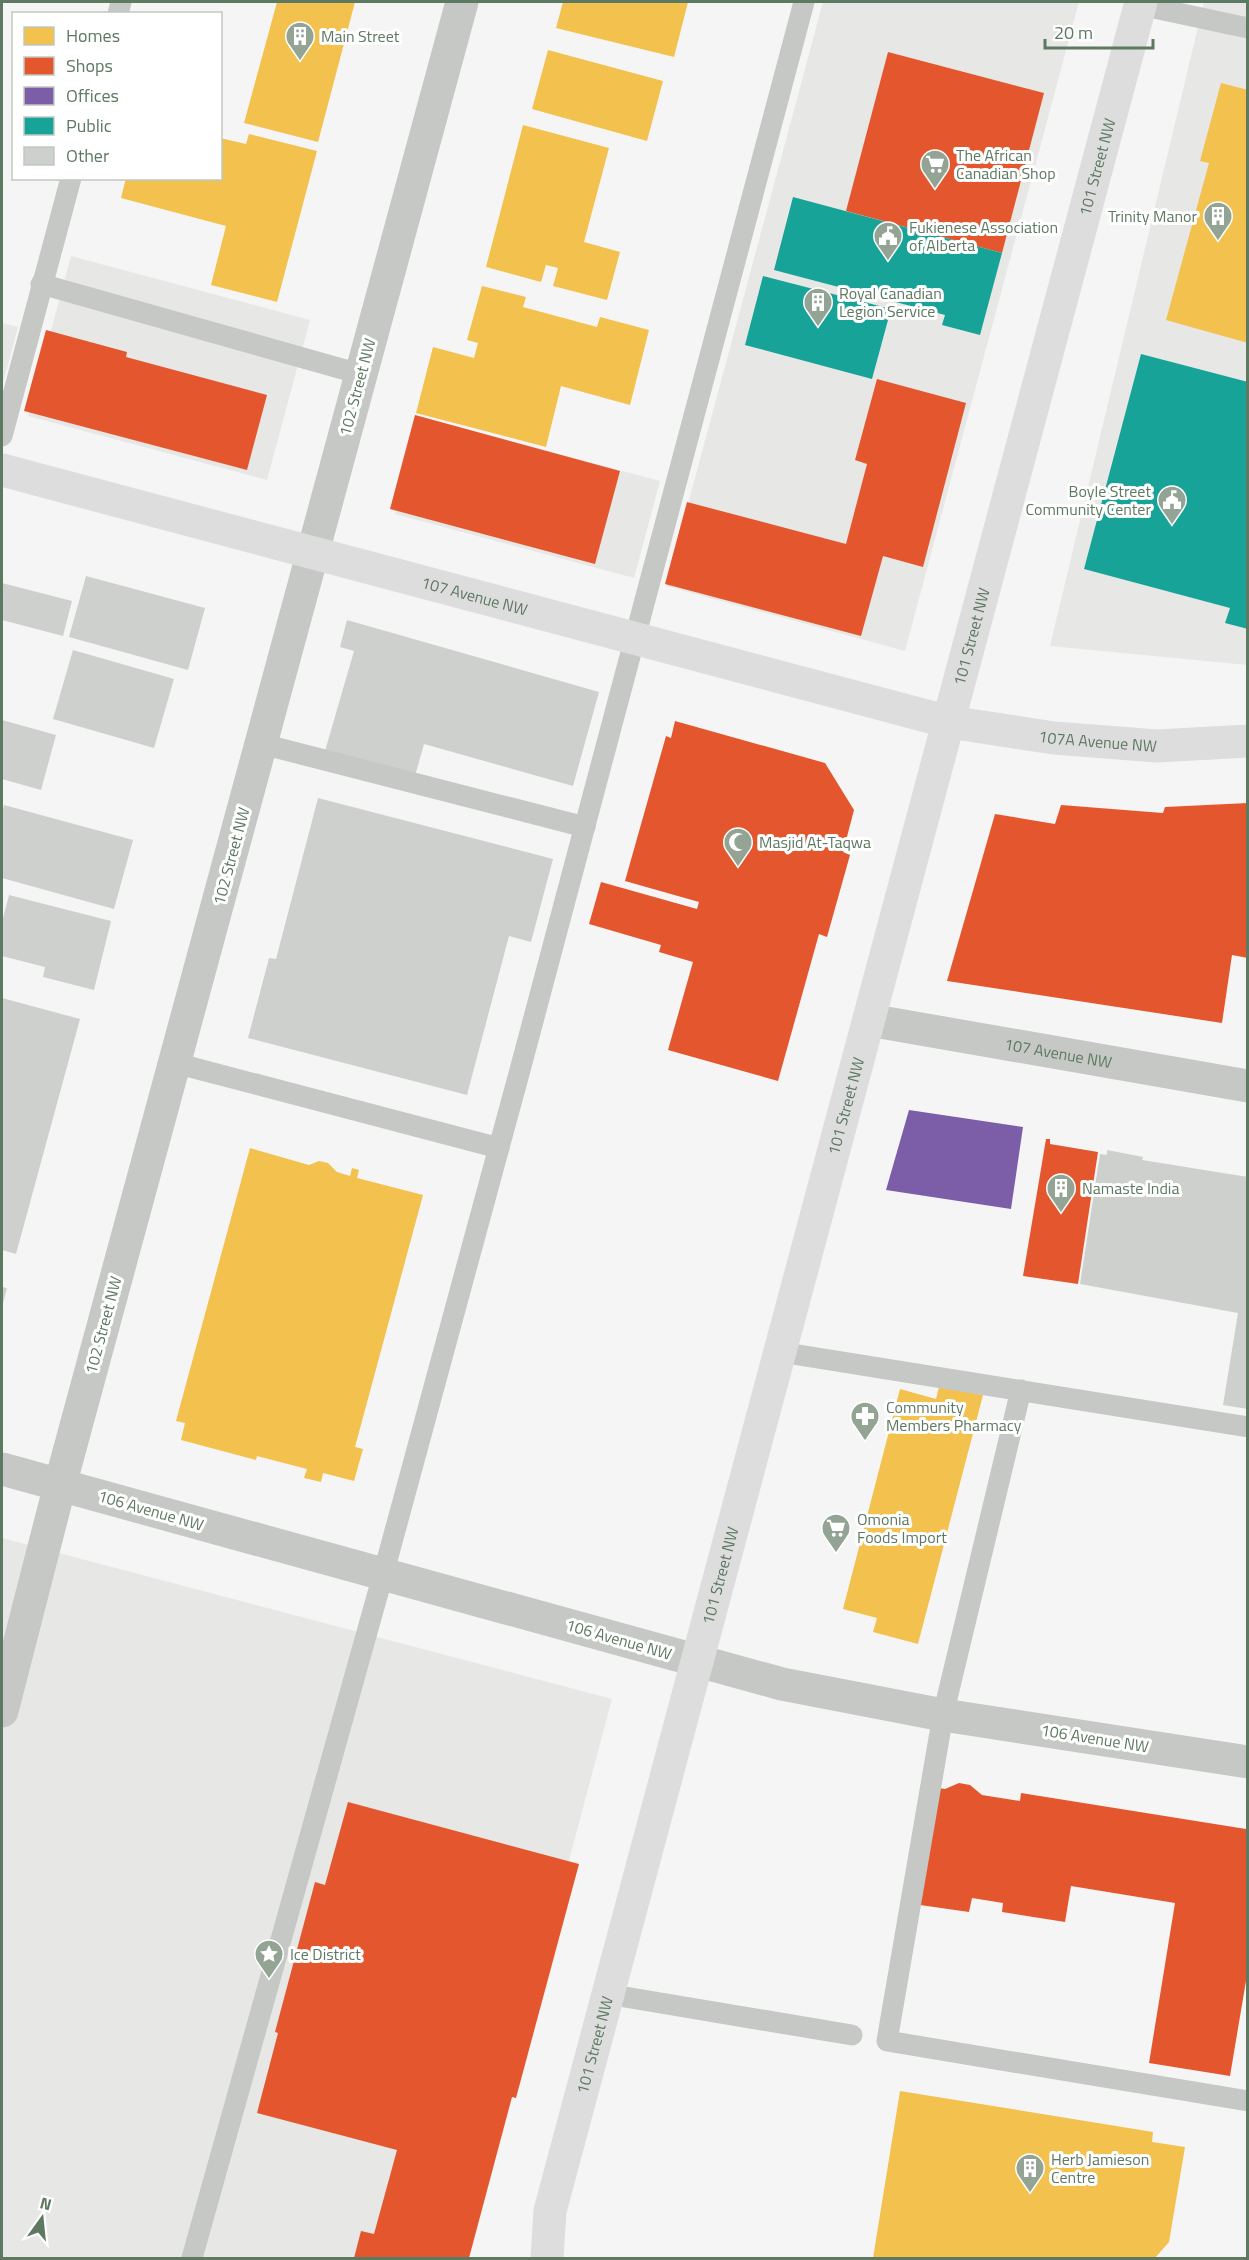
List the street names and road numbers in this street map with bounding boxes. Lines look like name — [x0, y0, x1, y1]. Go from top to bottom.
street label: 101 Street NW — [1072, 115, 1121, 219]
street label: 102 Street NW — [332, 336, 382, 438]
street label: 107 Avenue NW — [419, 570, 530, 621]
street label: 101 Street NW — [947, 585, 996, 688]
street label: 107A Avenue NW — [1037, 724, 1158, 758]
street label: 102 Street NW — [206, 805, 256, 907]
street label: 107 Avenue NW — [1002, 1032, 1114, 1074]
street label: 101 Street NW — [821, 1054, 870, 1158]
street label: 102 Street NW — [78, 1274, 128, 1376]
street label: 106 Avenue NW — [95, 1483, 207, 1537]
street label: 101 Street NW — [695, 1524, 745, 1627]
street label: 106 Avenue NW — [563, 1612, 675, 1666]
street label: 106 Avenue NW — [1039, 1718, 1151, 1758]
street label: 101 Street NW — [570, 1993, 619, 2096]

